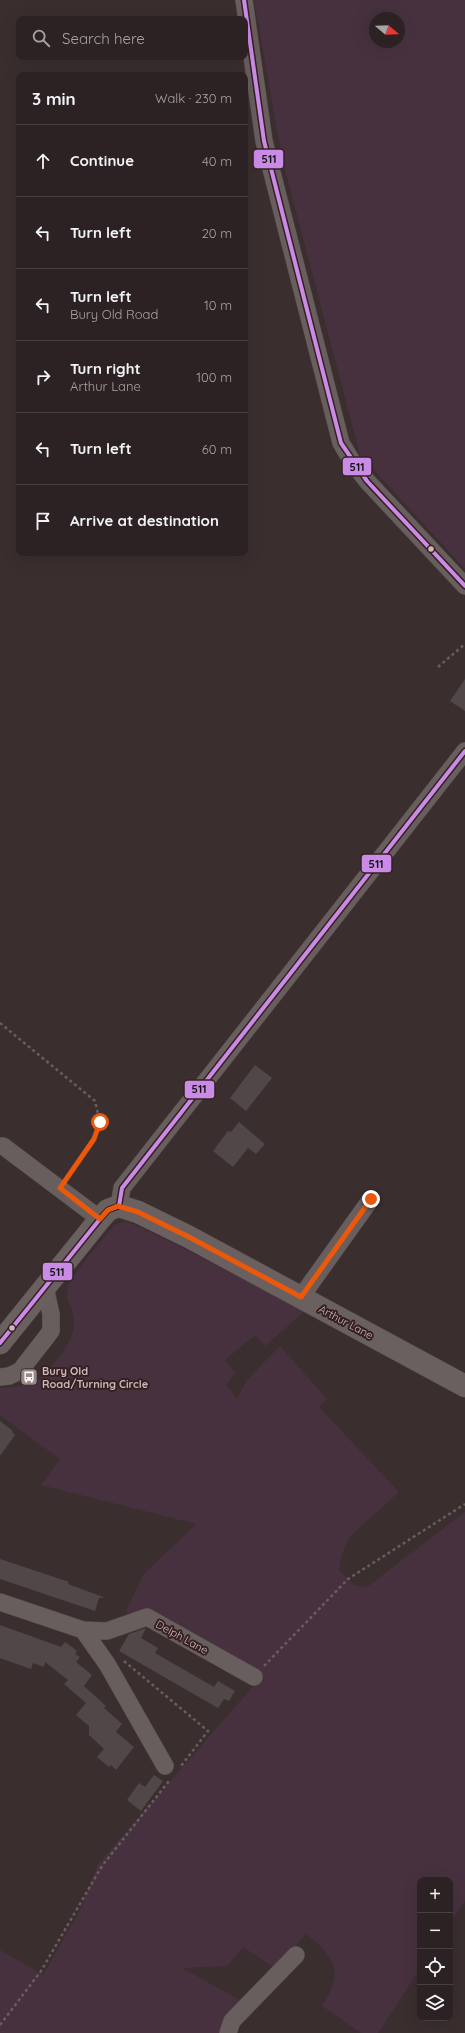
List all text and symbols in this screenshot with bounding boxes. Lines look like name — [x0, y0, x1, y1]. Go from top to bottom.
north arrow — [369, 12, 405, 48]
search box — [16, 16, 248, 60]
icon: search — [30, 27, 52, 49]
text: Search here — [62, 29, 145, 48]
text: 3 min — [32, 88, 76, 109]
text: Walk · 230 m — [155, 90, 232, 106]
line badge: 511 — [253, 149, 284, 169]
icon: ahead — [32, 150, 54, 172]
text: Continue — [70, 151, 134, 170]
text: 511 — [262, 152, 276, 166]
text: 40 m — [202, 153, 232, 169]
icon: left — [32, 222, 54, 244]
text: Turn left — [70, 223, 132, 242]
text: 20 m — [202, 225, 232, 241]
text: Turn left — [70, 287, 132, 306]
icon: left — [32, 294, 54, 316]
text: 10 m — [204, 297, 232, 313]
text: Bury Old Road — [70, 306, 158, 322]
text: Turn right — [70, 359, 141, 378]
icon: right — [32, 366, 54, 388]
text: 100 m — [196, 369, 232, 385]
text: Arthur Lane — [70, 378, 141, 394]
icon: left — [32, 438, 54, 460]
text: Turn left — [70, 439, 132, 458]
text: 60 m — [202, 441, 232, 457]
line badge: 511 — [342, 457, 372, 476]
text: 511 — [350, 460, 364, 474]
icon: arrive — [32, 510, 54, 532]
text: Arrive at destination — [70, 511, 219, 530]
unlabelled marker — [426, 544, 436, 554]
line badge: 511 — [361, 854, 392, 873]
text: 511 — [369, 857, 383, 871]
line badge: 511 — [184, 1080, 215, 1099]
text: 511 — [192, 1082, 206, 1096]
route start — [91, 1113, 109, 1131]
route end — [362, 1190, 380, 1208]
line badge: 511 — [42, 1262, 73, 1281]
text: 511 — [50, 1265, 64, 1279]
street label: Arthur Lane — [316, 1302, 376, 1342]
unlabelled marker — [7, 1323, 17, 1333]
place label: Bury Old Road/Turning Circle — [42, 1364, 149, 1391]
bus stop icon: Bury Old Road/Turning Circle — [19, 1367, 39, 1387]
street label: Delph Lane — [153, 1617, 211, 1657]
map controls — [417, 1877, 453, 2021]
button: + — [417, 1877, 453, 1913]
button: − — [417, 1913, 453, 1949]
button: locate — [417, 1949, 453, 1985]
button: layers — [417, 1985, 453, 2021]

